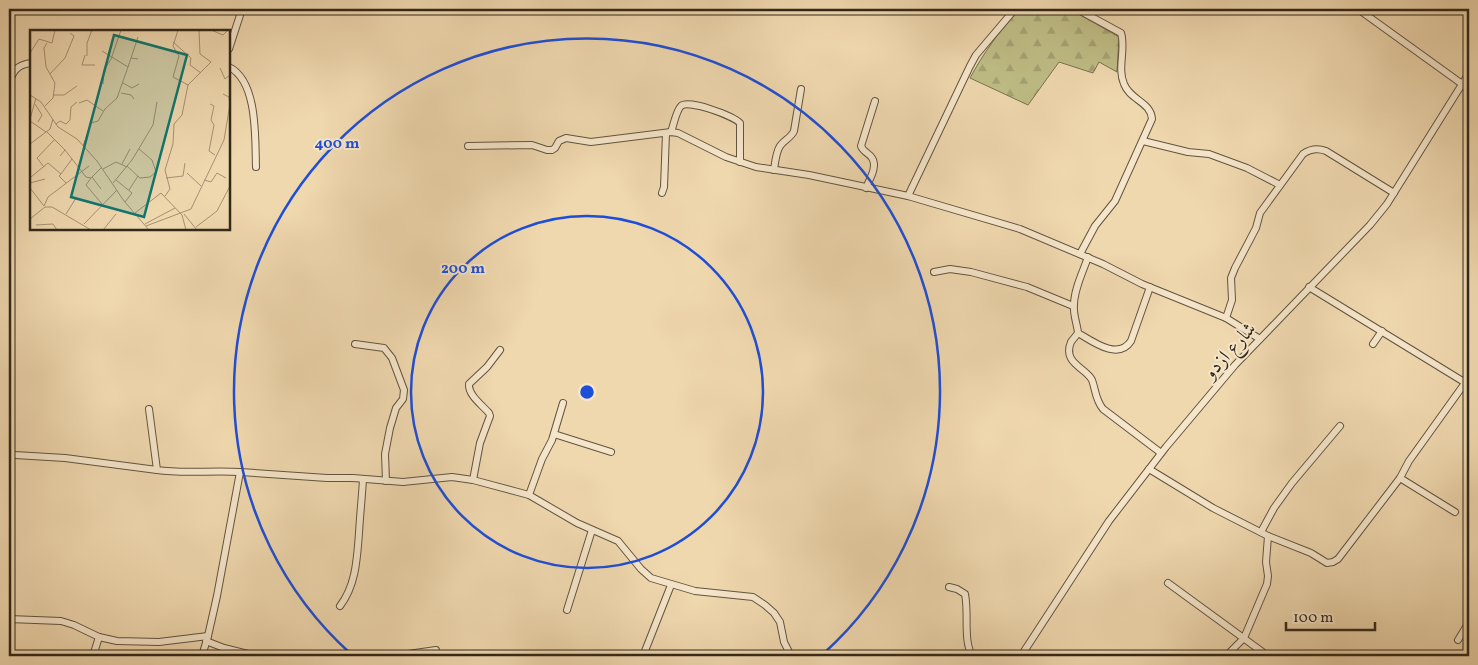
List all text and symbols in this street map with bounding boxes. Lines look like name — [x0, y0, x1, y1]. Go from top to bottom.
inset map — [30, 30, 230, 230]
text: 400 m — [315, 134, 360, 155]
text: 200 m — [441, 259, 485, 280]
street label: شارع ازدو — [1196, 317, 1265, 389]
centre of rings — [578, 383, 596, 401]
scale bar — [1286, 600, 1374, 632]
text: 100 m — [1293, 608, 1333, 629]

